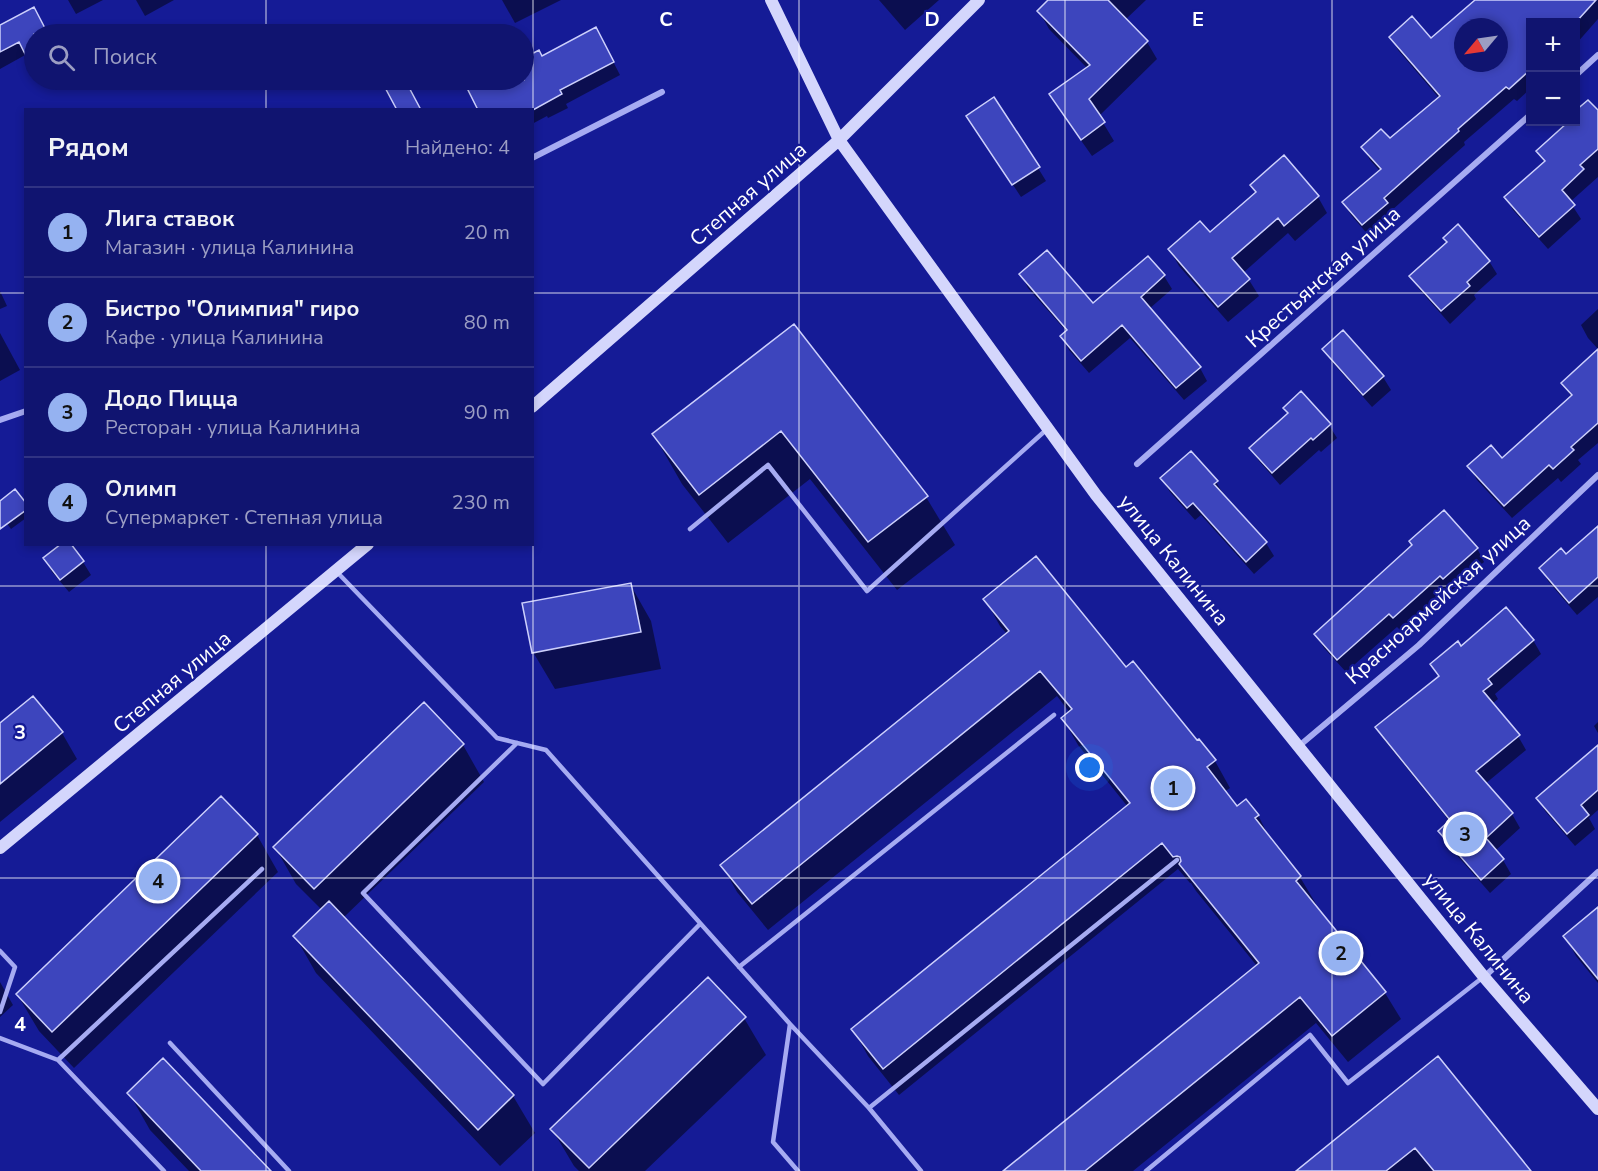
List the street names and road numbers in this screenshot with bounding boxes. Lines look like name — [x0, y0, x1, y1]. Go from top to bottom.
street label: Степная улица — [684, 136, 812, 252]
street label: Крестьянская улица — [1240, 200, 1406, 354]
street label: улица Калинина — [1112, 489, 1236, 631]
street label: Красноармейская улица — [1339, 509, 1537, 691]
street label: Степная улица — [107, 624, 237, 740]
street label: улица Калинина — [1417, 867, 1541, 1009]

